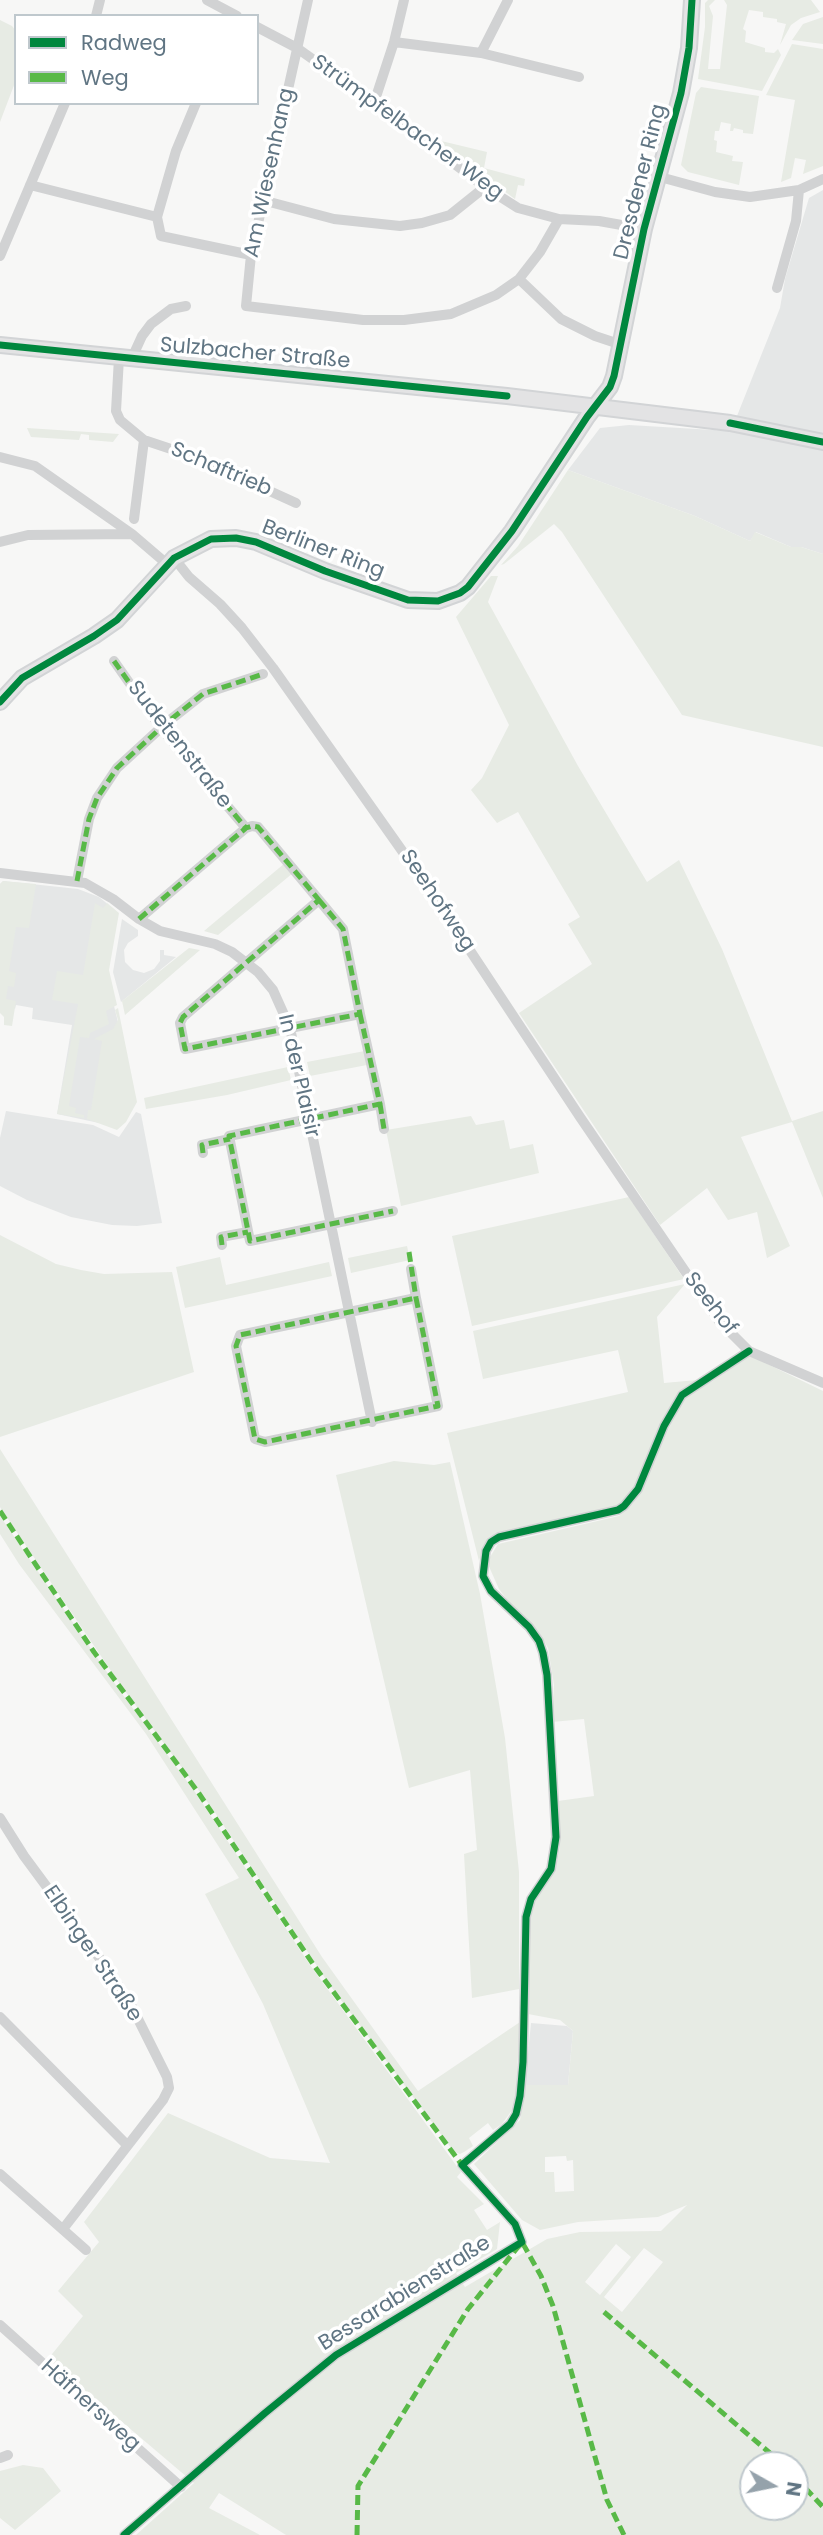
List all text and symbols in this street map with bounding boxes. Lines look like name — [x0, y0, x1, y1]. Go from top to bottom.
legend — [14, 14, 259, 105]
text: Radweg — [81, 28, 167, 57]
street label: Strümpfelbacher Weg — [306, 50, 508, 206]
text: Weg — [81, 63, 129, 92]
street label: Am Wiesenhang — [240, 86, 300, 260]
street label: Dresdener Ring — [609, 102, 673, 262]
street label: Sulzbacher Straße — [159, 333, 351, 375]
street label: Schaftrieb — [167, 437, 275, 503]
street label: Berliner Ring — [258, 515, 388, 585]
street label: Sudetenstraße — [121, 676, 237, 814]
street label: Seehofweg — [394, 846, 480, 956]
street label: In der Plaisir — [272, 1012, 324, 1140]
street label: Seehof — [678, 1268, 742, 1340]
street label: Elbinger Straße — [37, 1881, 147, 2027]
street label: Bessarabienstraße — [314, 2231, 496, 2357]
street label: Häfnersweg — [35, 2355, 145, 2457]
north arrow — [739, 2451, 809, 2521]
text: N — [779, 2480, 808, 2498]

